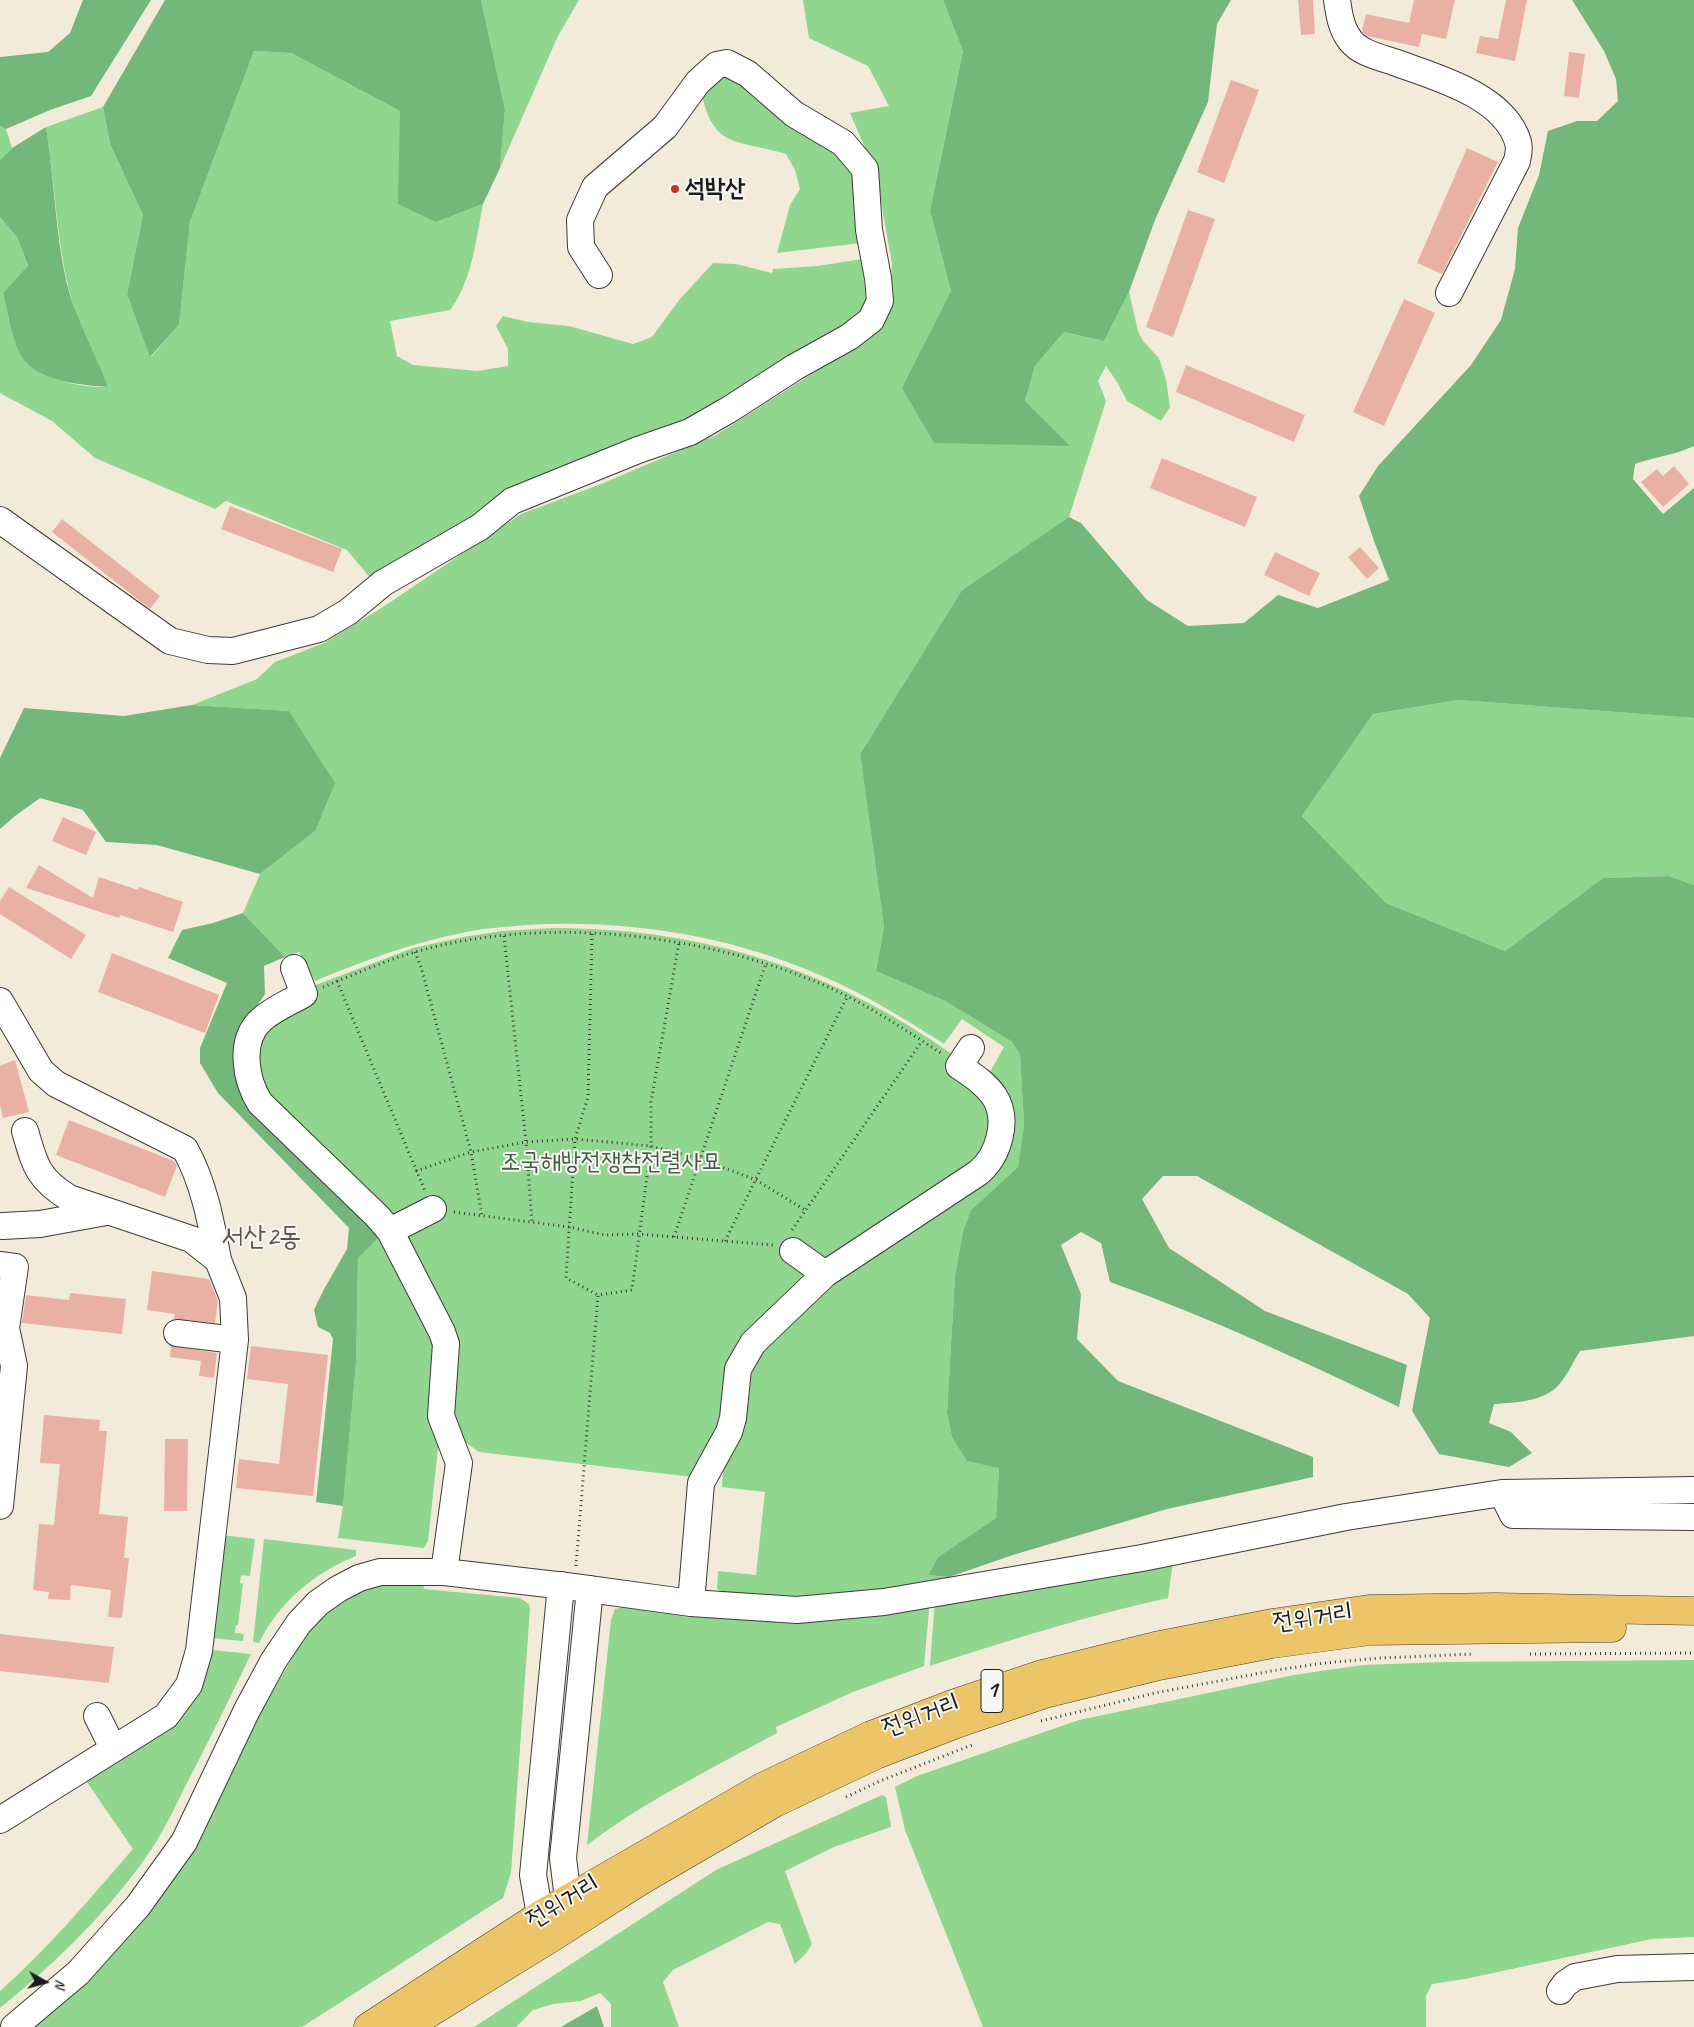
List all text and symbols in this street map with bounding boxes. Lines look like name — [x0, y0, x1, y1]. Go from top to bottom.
place label: 석박산 — [685, 174, 745, 204]
marker: 석박산 — [669, 183, 681, 195]
park label: 조국해방전쟁참전렬사묘 — [500, 1147, 722, 1177]
district label: 서산2동 — [221, 1221, 301, 1255]
street label: 전위거리 — [1271, 1598, 1355, 1638]
road number: 1 — [981, 1670, 1003, 1712]
street label: 전위거리 — [878, 1688, 964, 1744]
street label: 전위거리 — [521, 1868, 605, 1936]
north arrow — [20, 1957, 70, 2007]
text: N — [51, 1979, 69, 1989]

